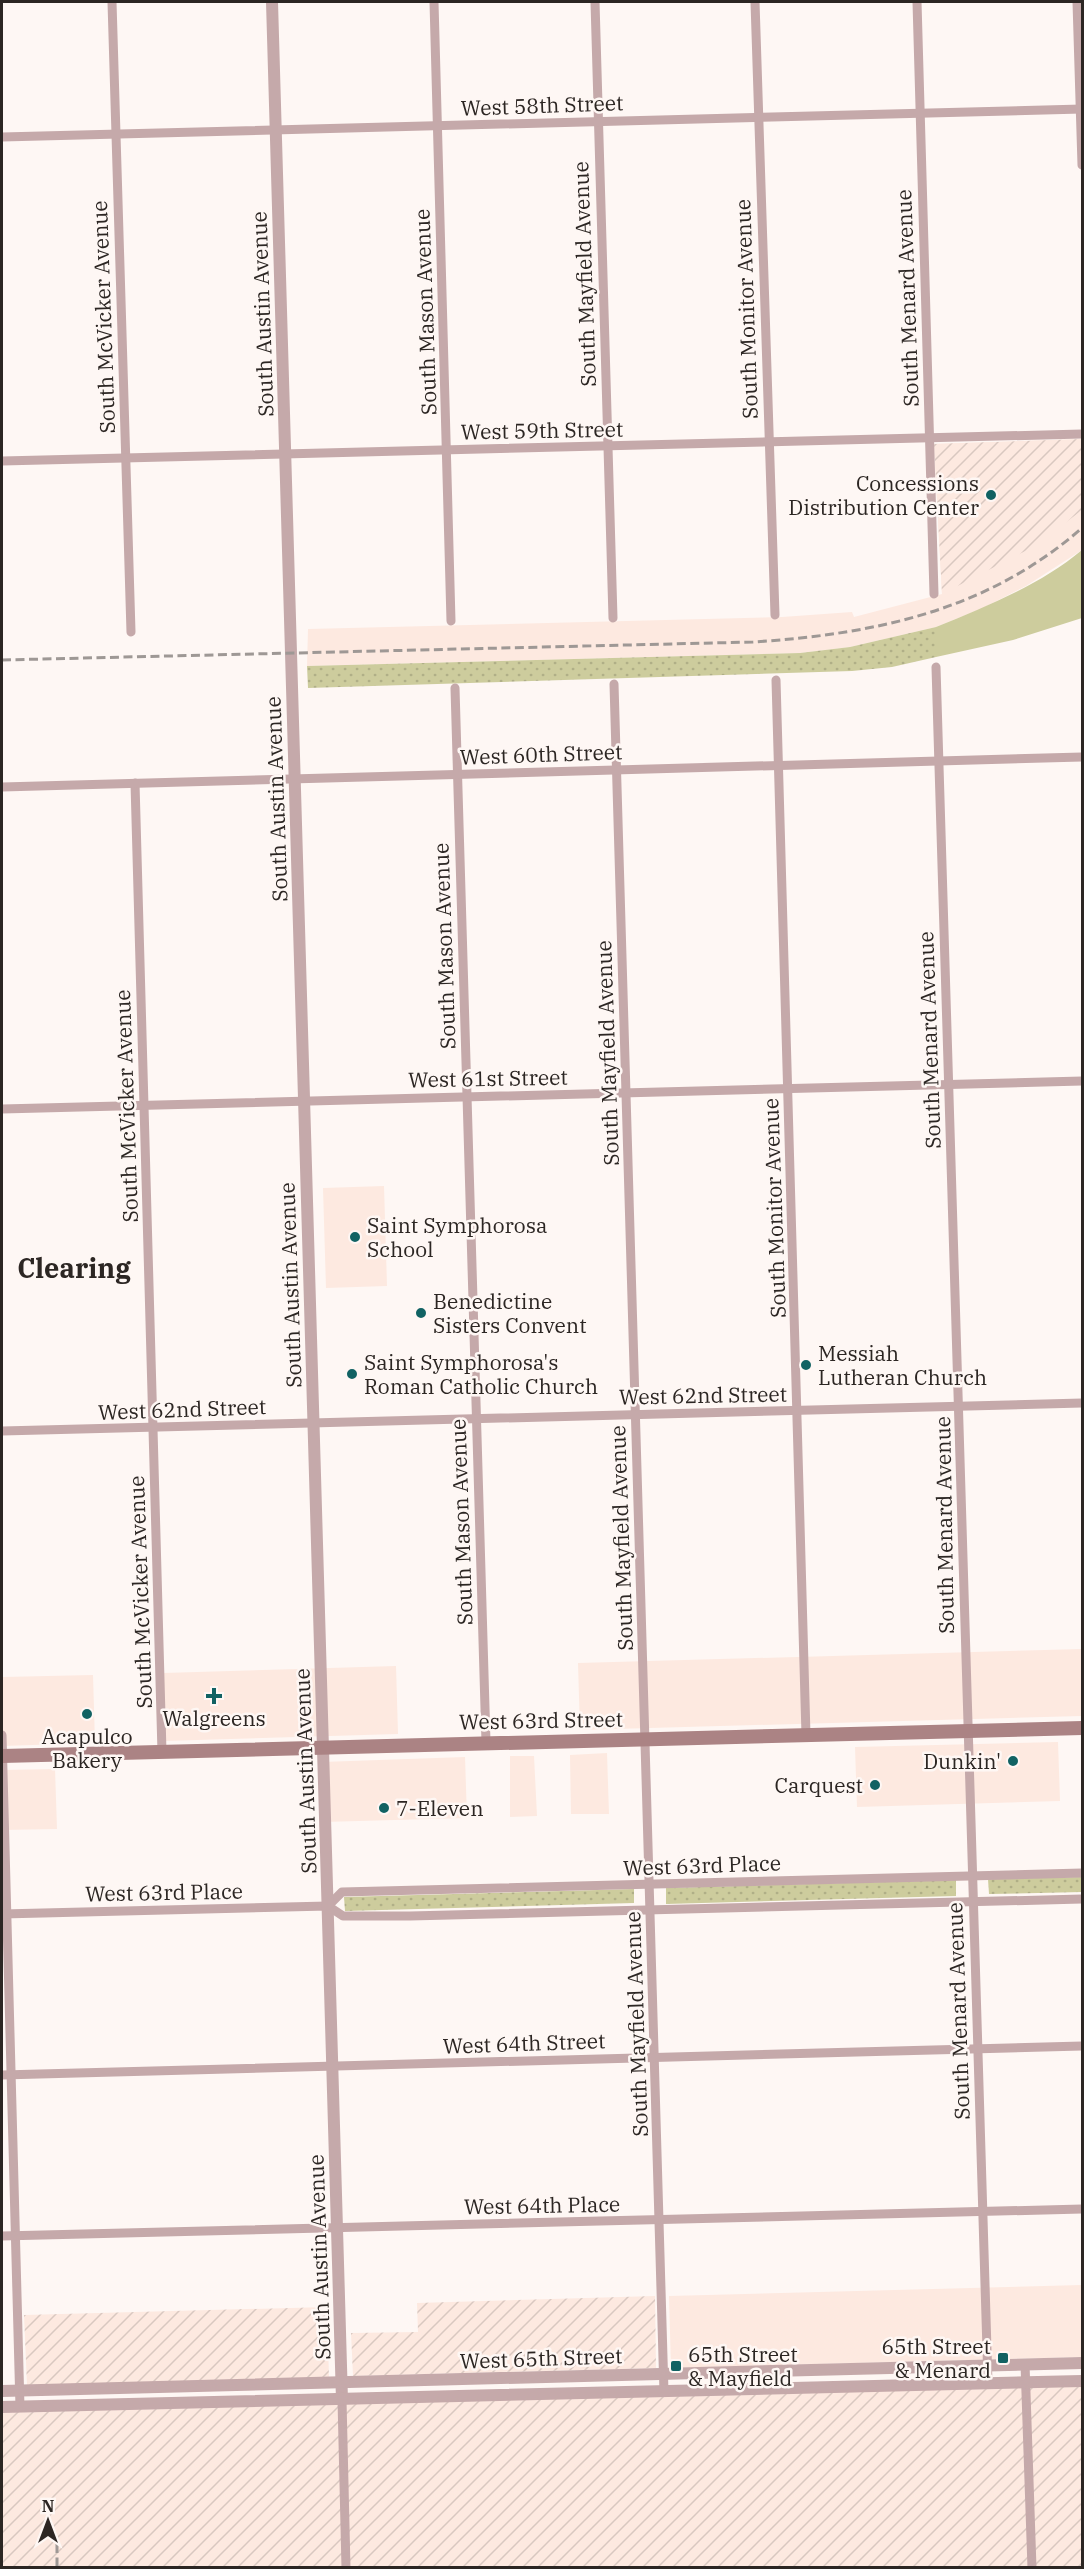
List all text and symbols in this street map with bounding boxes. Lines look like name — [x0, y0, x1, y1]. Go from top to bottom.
street label: West 58th Street — [460, 88, 624, 122]
street label: South Mayfield Avenue — [566, 161, 602, 387]
street label: South Menard Avenue — [889, 189, 925, 407]
street label: South Monitor Avenue — [728, 199, 764, 419]
street label: South McVicker Avenue — [85, 200, 121, 434]
street label: South Mason Avenue — [407, 208, 443, 416]
street label: South Austin Avenue — [244, 211, 280, 417]
street label: West 59th Street — [460, 415, 624, 445]
place label: Concessions Distribution Center — [788, 469, 980, 521]
marker: Concessions Distribution Center — [984, 488, 998, 502]
street label: South Austin Avenue — [258, 696, 294, 902]
street label: West 60th Street — [459, 737, 623, 771]
street label: South Mason Avenue — [426, 842, 462, 1050]
street label: South Menard Avenue — [911, 931, 947, 1149]
street label: South Mayfield Avenue — [589, 940, 625, 1166]
street label: South McVicker Avenue — [108, 989, 144, 1223]
street label: West 61st Street — [408, 1063, 568, 1093]
street label: South Monitor Avenue — [756, 1098, 792, 1318]
street label: South Austin Avenue — [272, 1182, 308, 1388]
place label: Saint Symphorosa School — [367, 1211, 547, 1263]
marker: Saint Symphorosa School — [348, 1230, 362, 1244]
district label: Clearing — [17, 1250, 131, 1285]
place label: Benedictine Sisters Convent — [433, 1287, 587, 1339]
marker: Benedictine Sisters Convent — [414, 1306, 428, 1320]
place label: Messiah Lutheran Church — [818, 1339, 987, 1391]
place label: Saint Symphorosa's Roman Catholic Church — [364, 1348, 598, 1400]
marker: Messiah Lutheran Church — [799, 1358, 813, 1372]
marker: Saint Symphorosa's Roman Catholic Church — [345, 1367, 359, 1381]
street label: West 62nd Street — [619, 1380, 787, 1410]
street label: West 62nd Street — [97, 1392, 267, 1426]
street label: South Menard Avenue — [928, 1416, 960, 1634]
street label: South Mason Avenue — [443, 1418, 479, 1626]
street label: South Mayfield Avenue — [603, 1425, 639, 1651]
street label: South McVicker Avenue — [122, 1475, 158, 1709]
street label: South Austin Avenue — [287, 1668, 323, 1874]
marker: Walgreens — [207, 1689, 221, 1703]
place label: Walgreens — [162, 1704, 266, 1732]
street label: West 63rd Street — [459, 1705, 623, 1735]
marker: Acapulco Bakery — [80, 1707, 94, 1721]
place label: Acapulco Bakery — [41, 1722, 133, 1774]
place label: Dunkin' — [923, 1747, 1001, 1775]
marker: Dunkin' — [1006, 1754, 1020, 1768]
place label: Carquest — [774, 1771, 863, 1799]
marker: Carquest — [868, 1778, 882, 1792]
place label: 7-Eleven — [396, 1794, 484, 1822]
marker: 7-Eleven — [377, 1801, 391, 1815]
street label: West 63rd Place — [623, 1848, 781, 1882]
street label: West 63rd Place — [85, 1877, 243, 1907]
street label: South Menard Avenue — [940, 1902, 976, 2120]
street label: South Mayfield Avenue — [618, 1911, 654, 2137]
street label: West 64th Street — [442, 2026, 606, 2060]
street label: South Austin Avenue — [301, 2154, 337, 2360]
street label: West 64th Place — [464, 2190, 620, 2220]
place label: 65th Street & Menard — [881, 2332, 991, 2384]
place label: 65th Street & Mayfield — [688, 2340, 798, 2392]
street label: West 65th Street — [459, 2341, 623, 2375]
marker: 65th Street & Menard — [996, 2351, 1010, 2365]
marker: 65th Street & Mayfield — [669, 2359, 683, 2373]
north arrow — [18, 2491, 78, 2551]
text: N — [42, 2496, 54, 2516]

